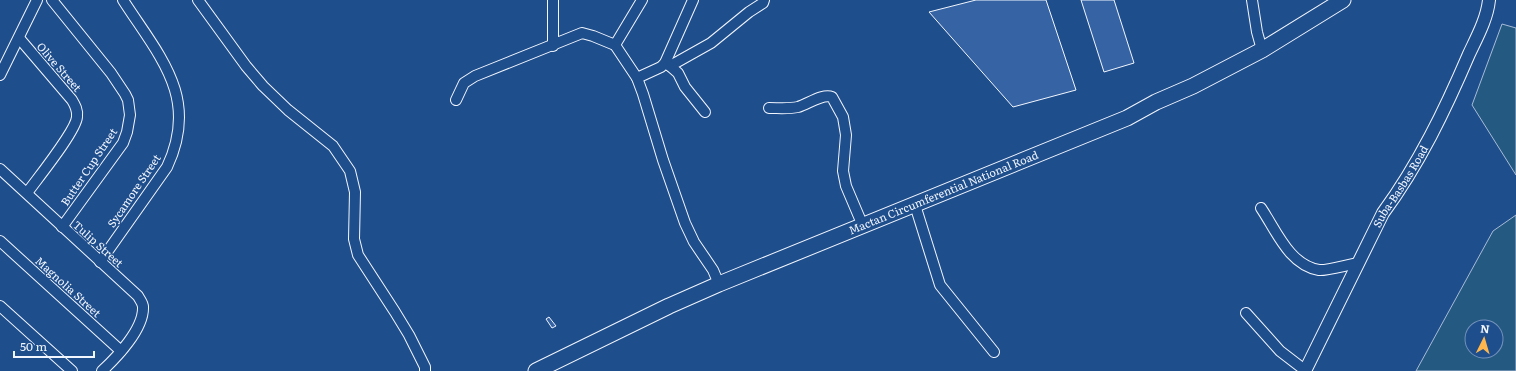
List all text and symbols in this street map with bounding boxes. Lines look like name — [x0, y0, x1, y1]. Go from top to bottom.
street label: Olive Street — [34, 38, 86, 95]
street label: Butter Cup Street — [56, 124, 120, 209]
street label: Suba-Basbas Road — [1368, 142, 1431, 230]
street label: Mactan Circumferential National Road — [846, 146, 1041, 237]
street label: Sycamore Street — [103, 150, 164, 230]
street label: Tulip Street — [70, 216, 128, 271]
street label: Magnolia Street — [32, 252, 105, 320]
north arrow — [1464, 319, 1504, 359]
text: N — [1480, 320, 1490, 336]
scale bar — [14, 333, 94, 359]
text: 50 m — [20, 337, 47, 355]

